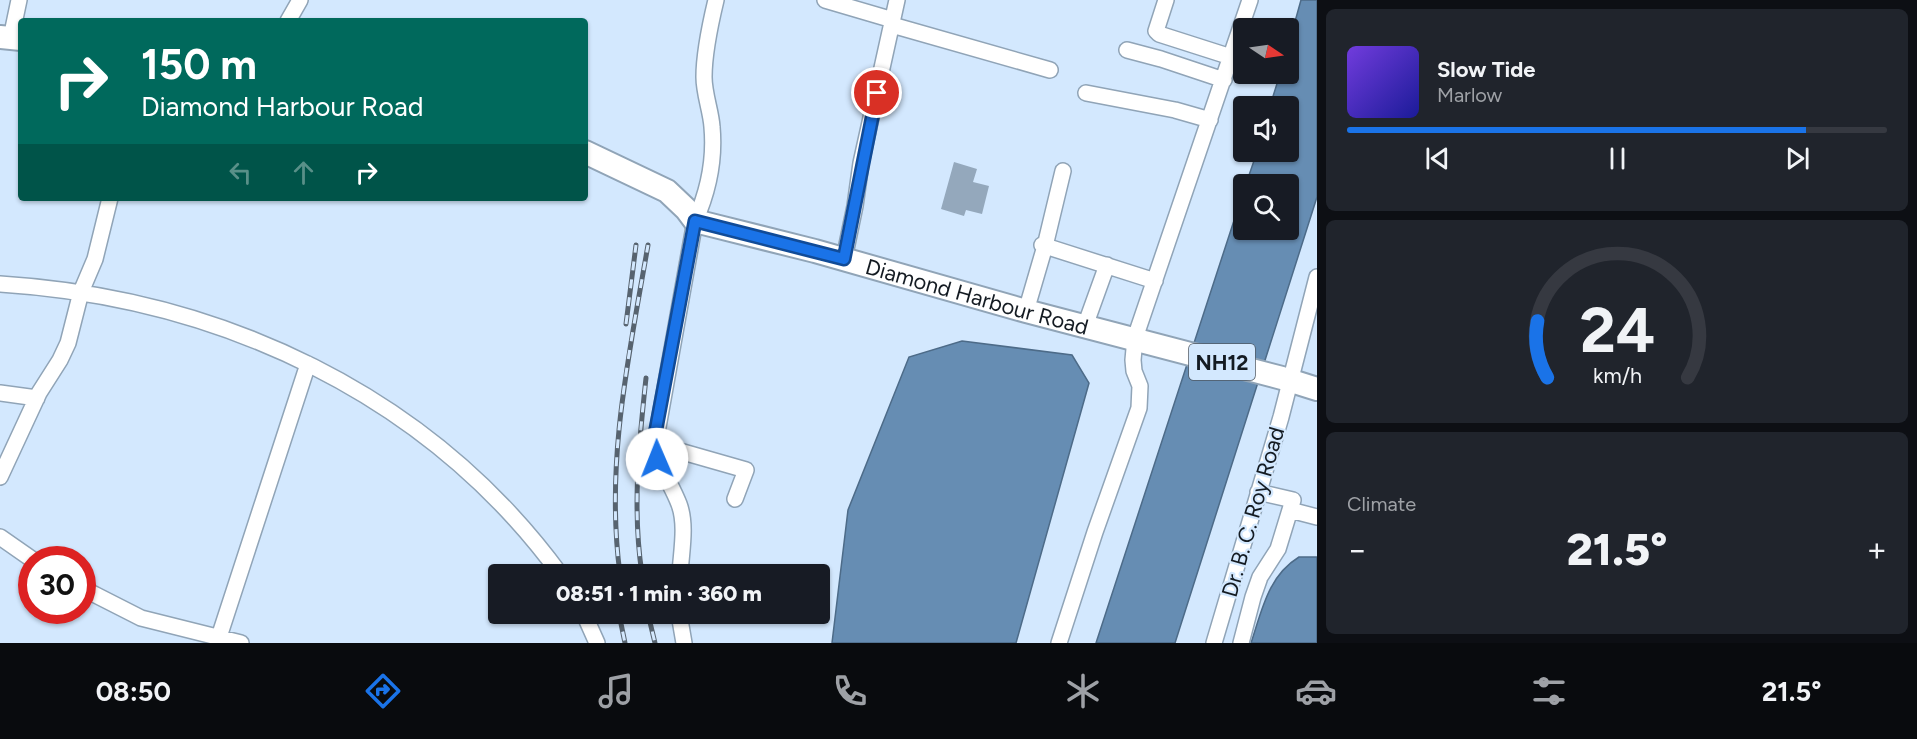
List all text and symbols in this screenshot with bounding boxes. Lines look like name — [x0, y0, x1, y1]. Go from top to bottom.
north arrow — [1233, 18, 1299, 84]
map controls — [1233, 18, 1299, 240]
text: 150 m — [141, 39, 257, 90]
icon: right — [42, 42, 120, 120]
text: Slow Tide — [1437, 56, 1536, 83]
pin — [851, 67, 902, 118]
icon: arrive — [860, 76, 893, 109]
text: Marlow — [1437, 83, 1502, 107]
text: Diamond Harbour Road — [141, 90, 423, 123]
button: sound — [1233, 96, 1299, 162]
icon: previous — [1421, 142, 1454, 175]
icon: pause — [1601, 142, 1634, 175]
icon: next — [1781, 142, 1814, 175]
icon: left — [224, 156, 257, 189]
icon: ahead — [287, 156, 320, 189]
icon: right — [350, 156, 383, 189]
button: search — [1233, 174, 1299, 240]
street label: Diamond Harbour Road — [862, 253, 1091, 340]
text: 24 — [1579, 294, 1655, 369]
road number: NH12 — [1189, 344, 1255, 380]
text: km/h — [1593, 364, 1641, 389]
street label: Dr. B. C. Roy Road — [1216, 424, 1290, 600]
position arrow — [625, 427, 689, 491]
text: Climate — [1347, 492, 1416, 516]
text: 21.5° — [1566, 522, 1668, 576]
text: − — [1347, 530, 1368, 569]
text: + — [1866, 530, 1887, 569]
speed limit sign: 30 — [18, 546, 96, 624]
text: 08:51 · 1 min · 360 m — [556, 580, 762, 607]
icon: directions — [362, 670, 404, 712]
icon: music — [595, 670, 637, 712]
icon: phone — [829, 670, 871, 712]
icon: climate — [1062, 670, 1104, 712]
icon: car — [1295, 670, 1337, 712]
icon: filters — [1528, 670, 1570, 712]
text: 08:50 — [96, 675, 171, 708]
text: 21.5° — [1762, 675, 1821, 708]

